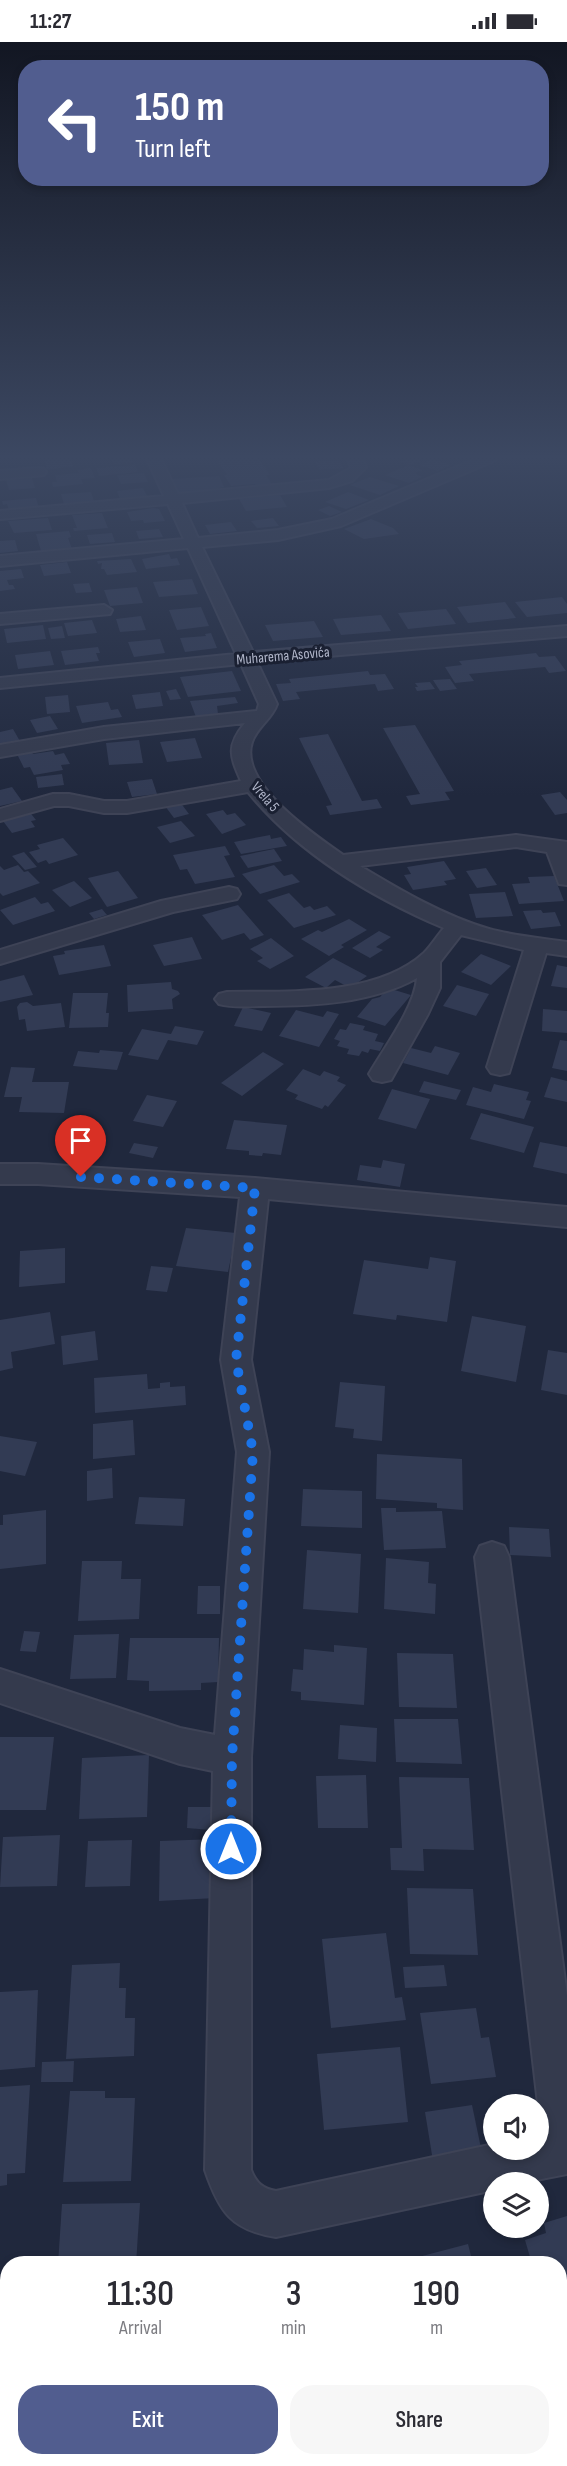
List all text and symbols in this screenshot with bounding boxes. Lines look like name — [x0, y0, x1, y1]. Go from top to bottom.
text: 11:27 — [30, 8, 71, 35]
text: 150 m — [135, 82, 224, 133]
icon: left — [36, 84, 114, 162]
text: Turn left — [135, 133, 211, 165]
street label: Muharema Asovića — [236, 642, 331, 670]
street label: Vrela 5 — [247, 778, 283, 816]
pin — [55, 1115, 106, 1177]
icon: arrive — [64, 1124, 97, 1157]
position arrow — [199, 1817, 263, 1881]
map controls — [483, 2094, 549, 2238]
button: sound — [483, 2094, 549, 2160]
button: layers — [483, 2172, 549, 2238]
text: 11:30 — [107, 2273, 174, 2316]
text: 3 — [286, 2273, 301, 2316]
text: 190 — [413, 2273, 460, 2316]
text: Arrival — [119, 2316, 162, 2340]
text: min — [281, 2316, 306, 2340]
text: m — [430, 2316, 443, 2340]
button: Exit — [18, 2385, 278, 2454]
button: Share — [290, 2385, 549, 2454]

